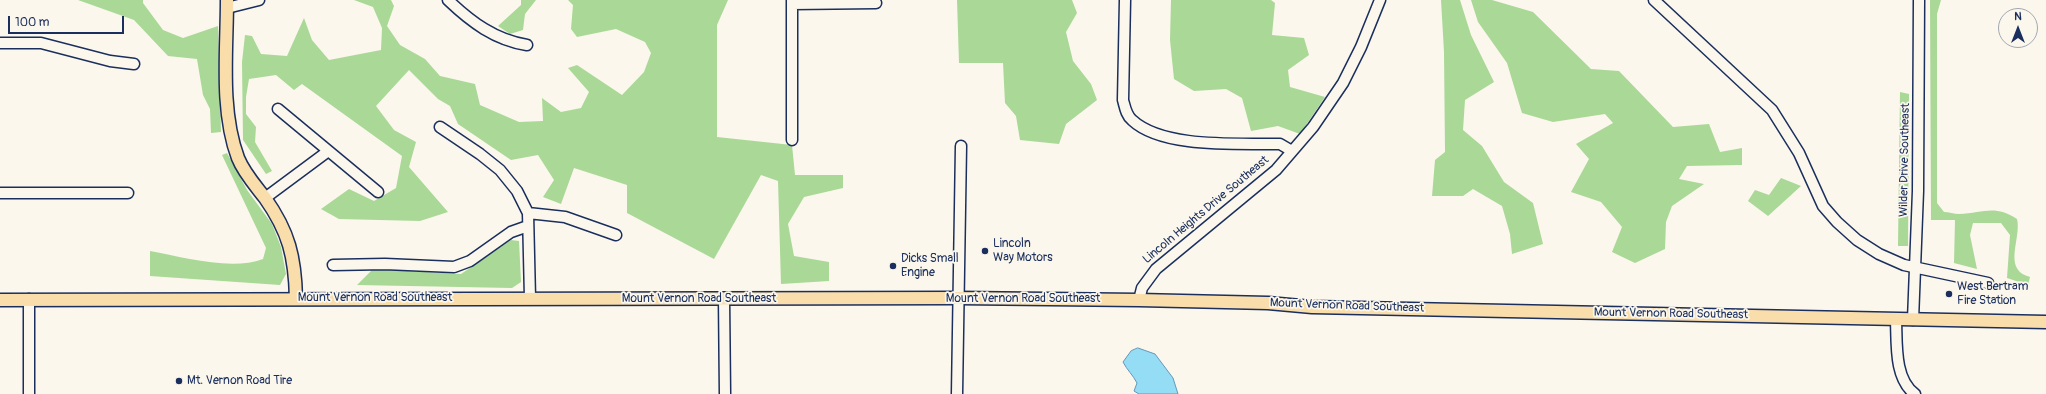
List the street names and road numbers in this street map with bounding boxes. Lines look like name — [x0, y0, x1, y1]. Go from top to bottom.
street label: Wilder Drive Southeast — [1897, 103, 1913, 217]
street label: Lincoln Heights Drive Southeast — [1140, 153, 1272, 267]
street label: Mount Vernon Road Southeast — [298, 291, 452, 305]
street label: Mount Vernon Road Southeast — [622, 292, 776, 306]
street label: Mount Vernon Road Southeast — [946, 292, 1100, 306]
street label: Mount Vernon Road Southeast — [1270, 296, 1424, 316]
street label: Mount Vernon Road Southeast — [1594, 305, 1748, 323]

